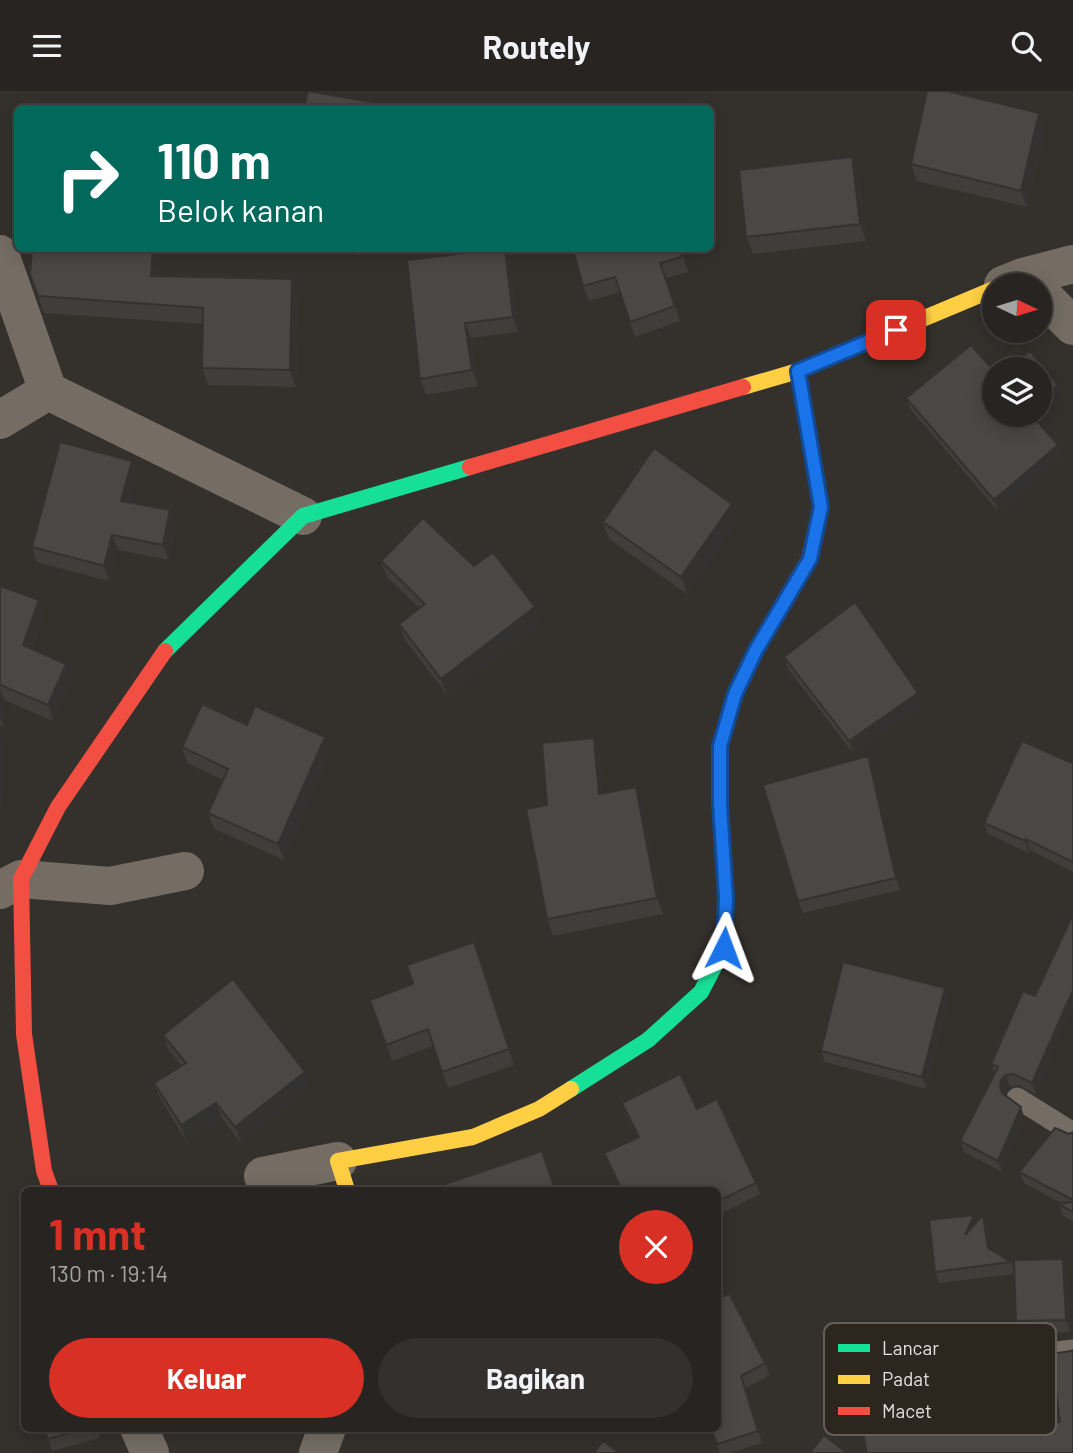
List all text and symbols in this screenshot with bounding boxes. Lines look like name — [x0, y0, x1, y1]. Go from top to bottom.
icon: menu — [28, 27, 66, 65]
text: Routely — [482, 27, 591, 65]
icon: search — [1007, 27, 1045, 65]
text: 110 m — [157, 130, 271, 189]
icon: right — [42, 133, 133, 224]
text: Belok kanan — [157, 190, 324, 228]
north arrow — [982, 273, 1052, 343]
map controls — [982, 273, 1052, 427]
pin — [866, 300, 926, 360]
icon: arrive — [877, 311, 915, 349]
button: layers — [982, 357, 1052, 427]
position arrow — [687, 911, 761, 985]
text: 1 mnt — [49, 1208, 146, 1258]
button: close — [619, 1210, 693, 1284]
text: 130 m · 19:14 — [49, 1259, 168, 1287]
legend — [824, 1323, 1056, 1435]
text: Lancar — [882, 1336, 939, 1359]
button: Keluar — [49, 1338, 364, 1418]
button: Bagikan — [378, 1338, 693, 1418]
text: Padat — [882, 1367, 930, 1390]
text: Macet — [882, 1399, 932, 1422]

